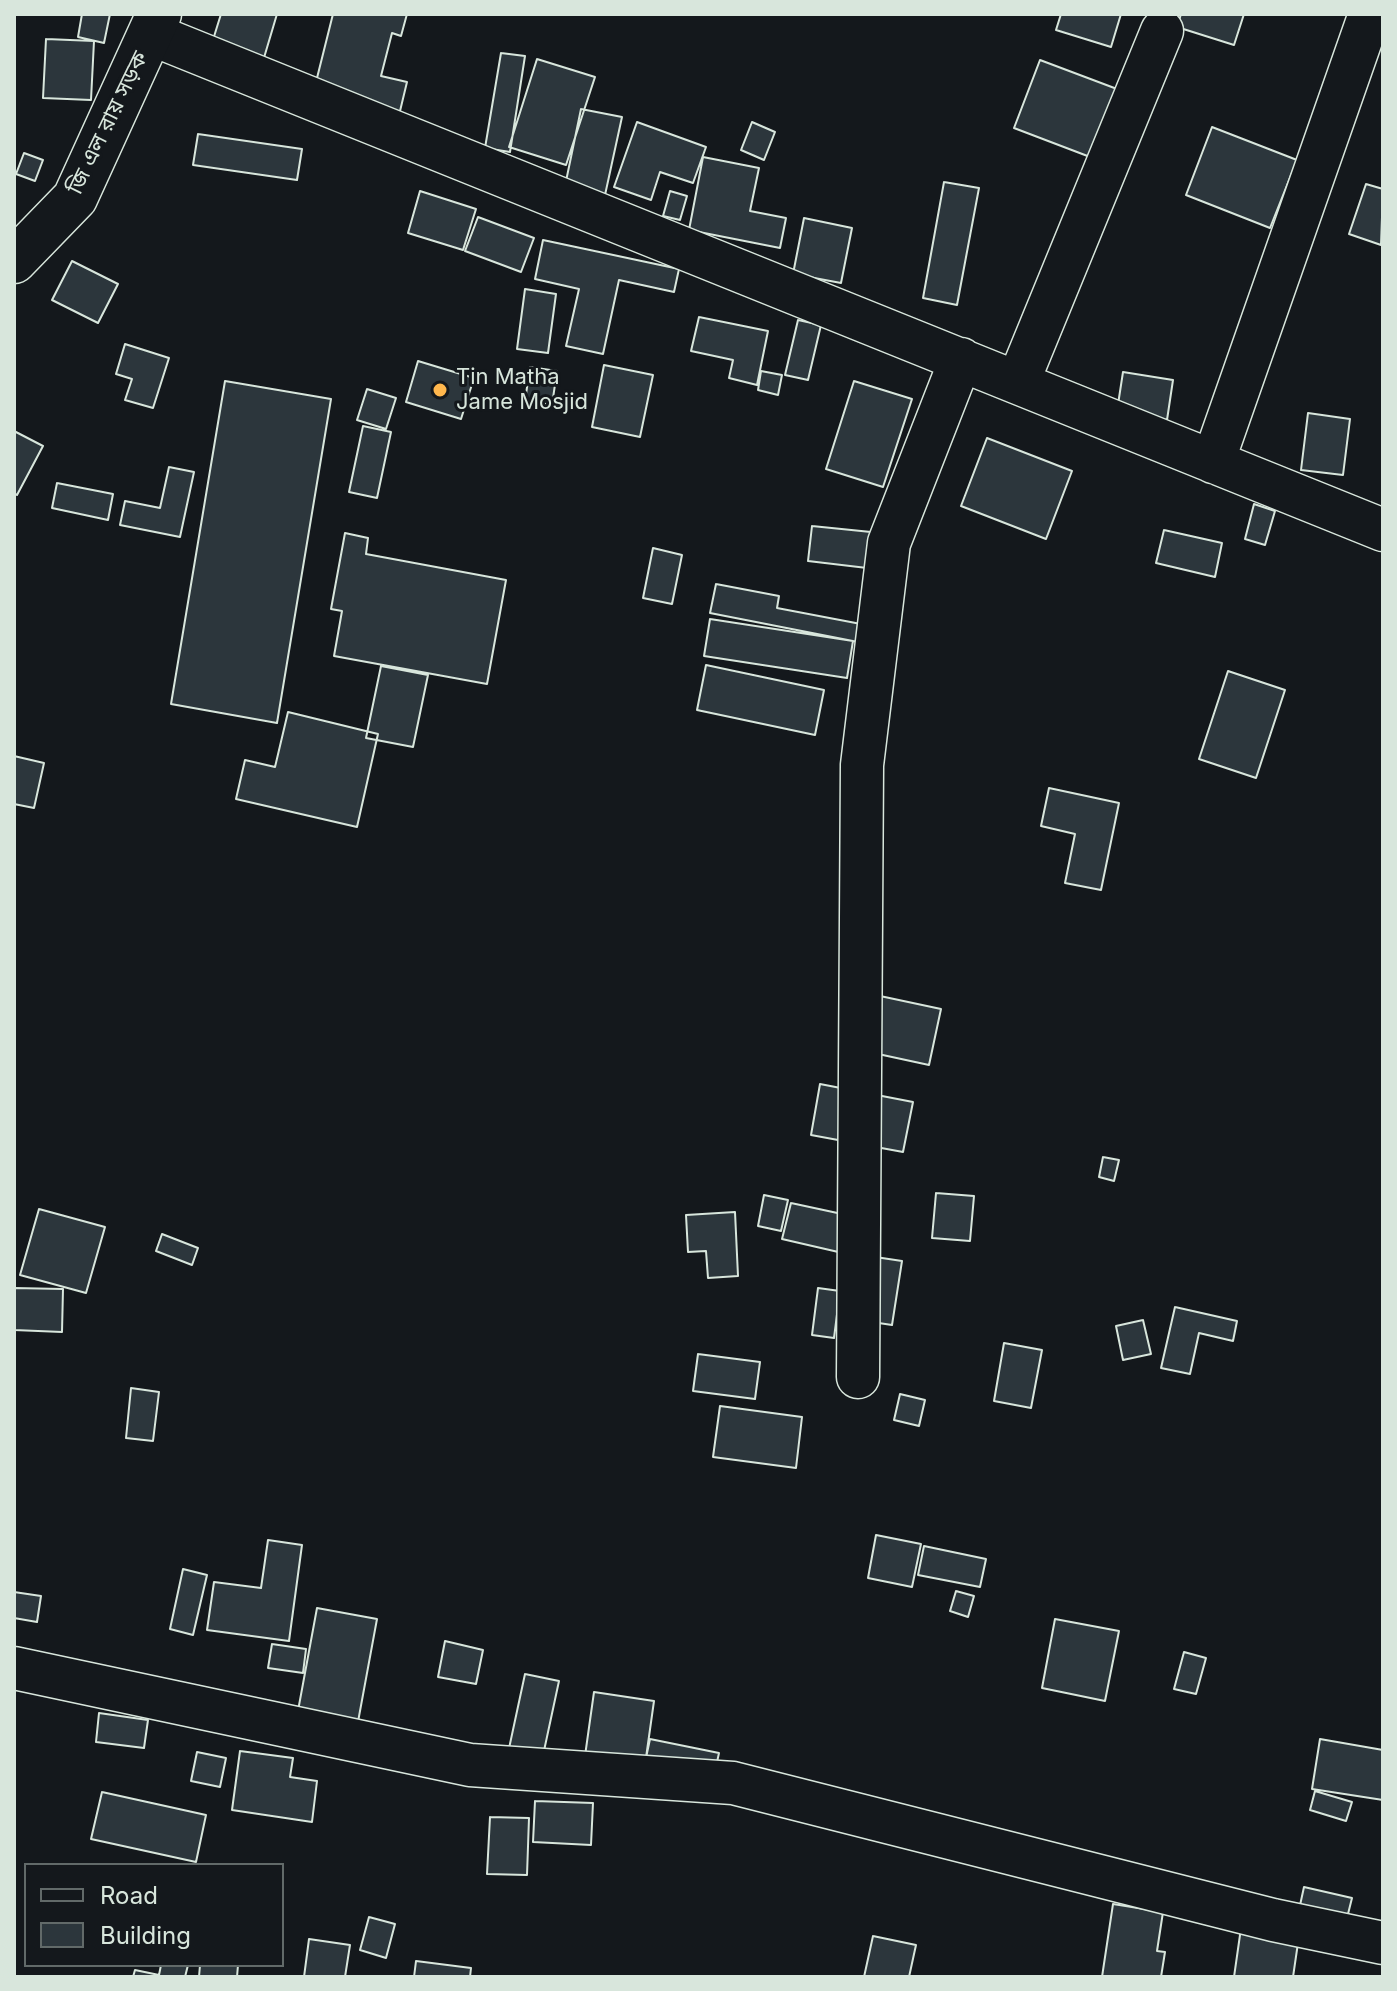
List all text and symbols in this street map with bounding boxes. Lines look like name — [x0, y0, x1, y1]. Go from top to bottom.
street label: জি এল রায় সড়ক — [62, 47, 154, 199]
place label: Tin Matha Jame Mosjid — [456, 364, 588, 416]
marker: Tin Matha Jame Mosjid — [431, 381, 449, 399]
legend — [24, 1863, 284, 1967]
text: Road — [100, 1881, 158, 1910]
text: Building — [100, 1921, 191, 1950]

